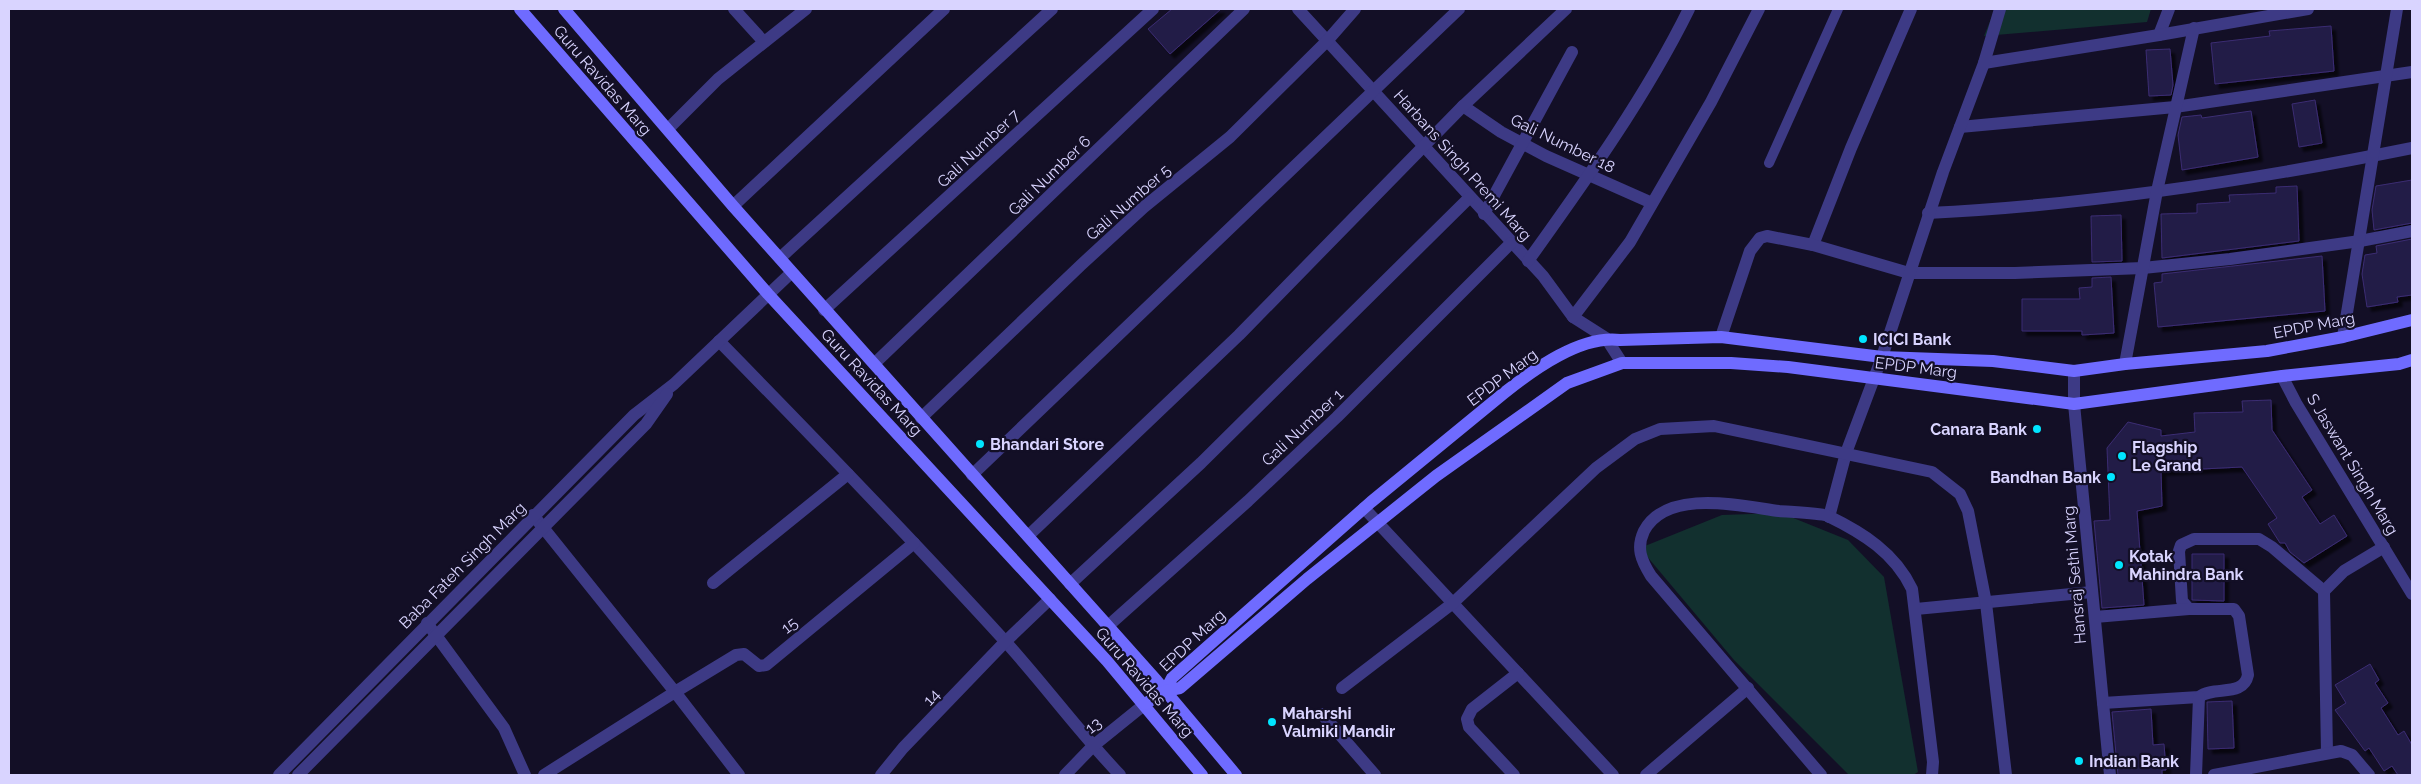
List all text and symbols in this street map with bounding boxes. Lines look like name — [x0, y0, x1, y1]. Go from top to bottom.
street label: Guru Ravidas Marg — [550, 21, 656, 139]
street label: Harbans Singh Premi Marg — [1390, 86, 1535, 245]
street label: Gali Number 7 — [933, 105, 1024, 191]
street label: Gali Number 18 — [1508, 110, 1618, 177]
street label: Gali Number 6 — [1004, 131, 1094, 219]
street label: Gali Number 5 — [1082, 160, 1175, 244]
street label: EPDP Marg — [2272, 308, 2356, 343]
street label: Guru Ravidas Marg — [817, 325, 926, 440]
place label: ICICI Bank — [1873, 330, 1951, 349]
marker: ICICI Bank — [1857, 333, 1869, 345]
street label: EPDP Marg — [1464, 345, 1541, 410]
street label: EPDP Marg — [1874, 353, 1958, 382]
street label: Gali Number 1 — [1258, 385, 1347, 470]
street label: S Jaswant Singh Marg — [2303, 390, 2402, 538]
place label: Canara Bank — [1930, 420, 2027, 439]
marker: Canara Bank — [2031, 423, 2043, 435]
place label: Bhandari Store — [990, 435, 1104, 454]
marker: Bhandari Store — [974, 438, 986, 450]
place label: Flagship Le Grand — [2132, 438, 2202, 475]
marker: Flagship Le Grand — [2116, 450, 2128, 462]
place label: Bandhan Bank — [1990, 468, 2101, 487]
marker: Bandhan Bank — [2105, 471, 2117, 483]
street label: Baba Fateh Singh Marg — [395, 498, 529, 632]
street label: Hansraj Sethi Marg — [2059, 505, 2090, 645]
place label: Kotak Mahindra Bank — [2129, 547, 2244, 584]
marker: Kotak Mahindra Bank — [2113, 559, 2125, 571]
street label: EPDP Marg — [1156, 605, 1229, 676]
street label: 15 — [777, 613, 802, 638]
street label: Guru Ravidas Marg — [1092, 623, 1198, 741]
street label: 14 — [919, 685, 944, 710]
place label: Maharshi Valmiki Mandir — [1282, 704, 1395, 741]
street label: 13 — [1081, 713, 1105, 738]
marker: Maharshi Valmiki Mandir — [1266, 716, 1278, 728]
place label: Indian Bank — [2089, 752, 2179, 771]
marker: Indian Bank — [2073, 755, 2085, 767]

